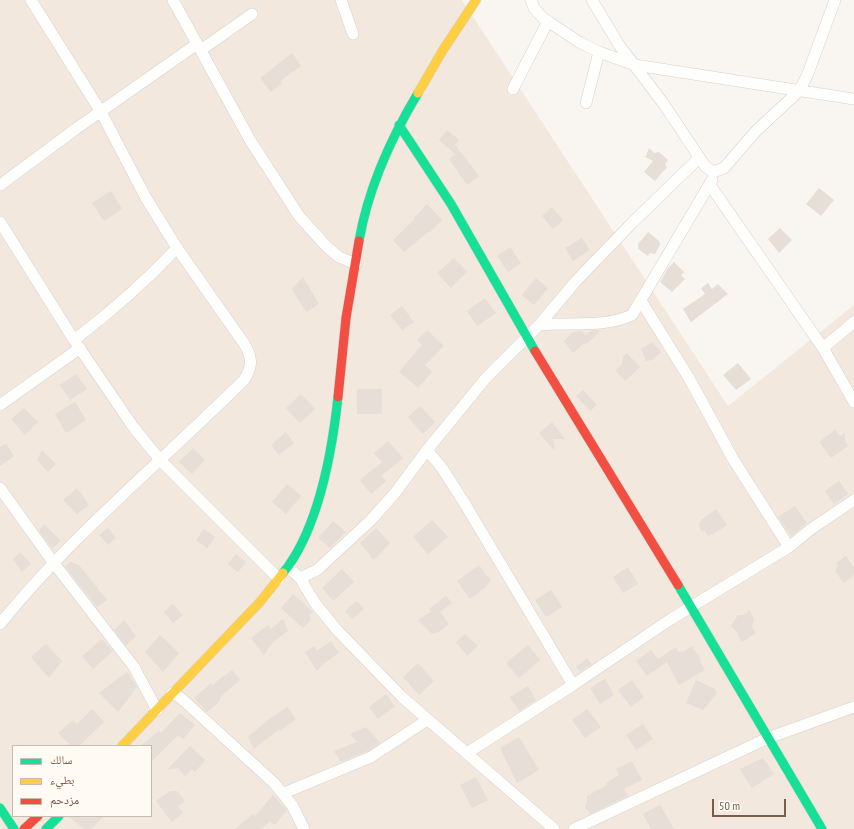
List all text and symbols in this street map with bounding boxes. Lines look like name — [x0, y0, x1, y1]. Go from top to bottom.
legend — [12, 745, 152, 817]
text: سالك — [50, 752, 72, 767]
text: بطيء — [50, 772, 74, 787]
scale bar — [714, 791, 788, 817]
text: مزدحم — [50, 792, 79, 807]
text: 50 m — [719, 798, 740, 813]

